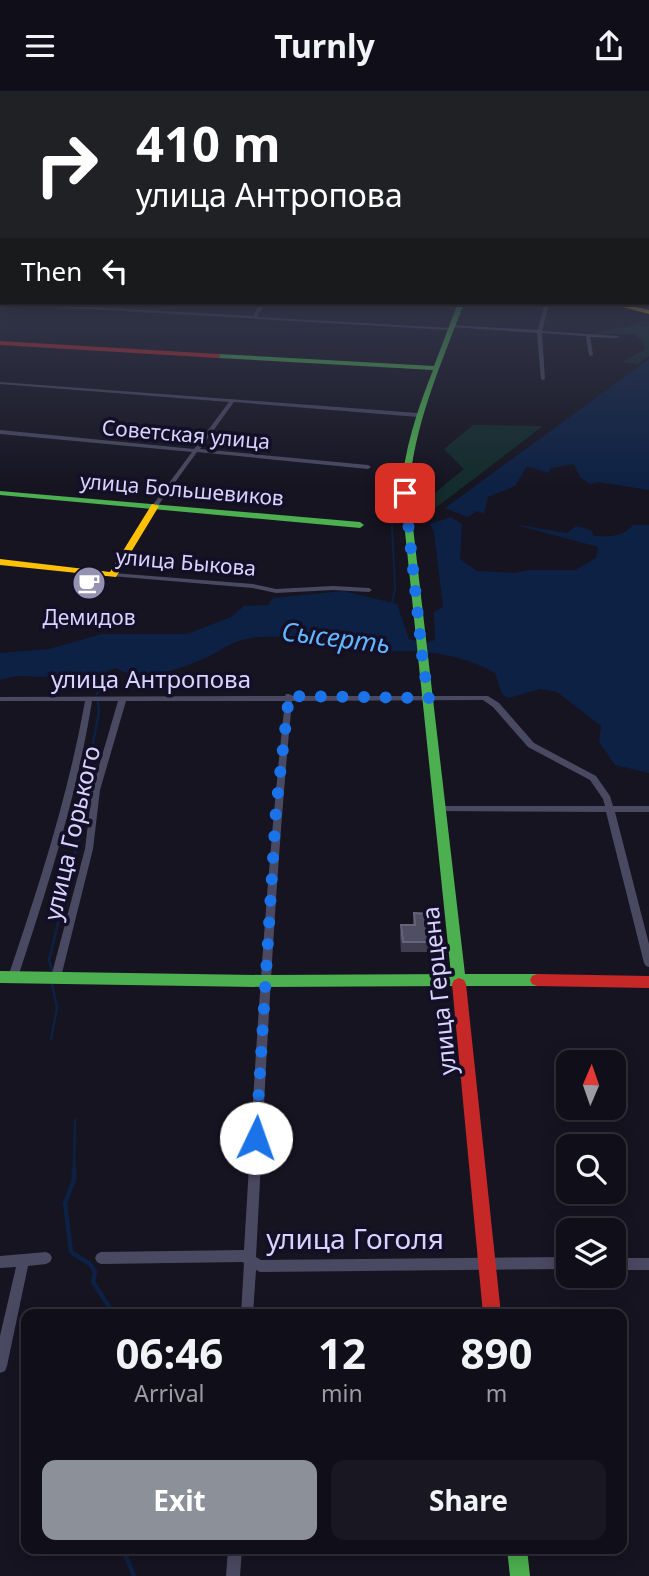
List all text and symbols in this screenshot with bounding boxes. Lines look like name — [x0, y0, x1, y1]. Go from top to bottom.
text: Turnly — [274, 24, 375, 67]
icon: menu — [21, 27, 59, 65]
icon: share — [590, 27, 628, 65]
text: 410 m — [136, 110, 281, 176]
icon: right — [21, 119, 112, 210]
text: улица Антропова — [136, 173, 403, 216]
icon: left — [96, 252, 134, 290]
text: Then — [21, 253, 82, 289]
street label: Советская улица — [101, 413, 271, 455]
pin — [375, 463, 435, 523]
street label: улица Большевиков — [79, 466, 285, 512]
icon: arrive — [386, 474, 424, 512]
street label: улица Быкова — [115, 542, 257, 582]
cafe icon: Демидов — [70, 564, 108, 602]
place label: Демидов — [42, 603, 136, 631]
water label: Сысерть — [280, 612, 392, 662]
street label: улица Антропова — [51, 662, 251, 695]
street label: улица Горького — [35, 742, 107, 924]
street label: улица Герцена — [413, 905, 463, 1077]
north arrow — [556, 1050, 626, 1120]
map controls — [556, 1050, 626, 1288]
position arrow — [219, 1101, 293, 1175]
button: search — [556, 1134, 626, 1204]
button: layers — [556, 1218, 626, 1288]
street label: улица Гоголя — [266, 1219, 444, 1257]
text: 06:46 — [115, 1324, 223, 1381]
text: 12 — [318, 1324, 366, 1381]
text: 890 — [460, 1324, 533, 1381]
text: Arrival — [134, 1377, 205, 1409]
text: min — [321, 1377, 363, 1409]
text: m — [486, 1377, 507, 1409]
button: Exit — [42, 1460, 317, 1540]
button: Share — [331, 1460, 606, 1540]

